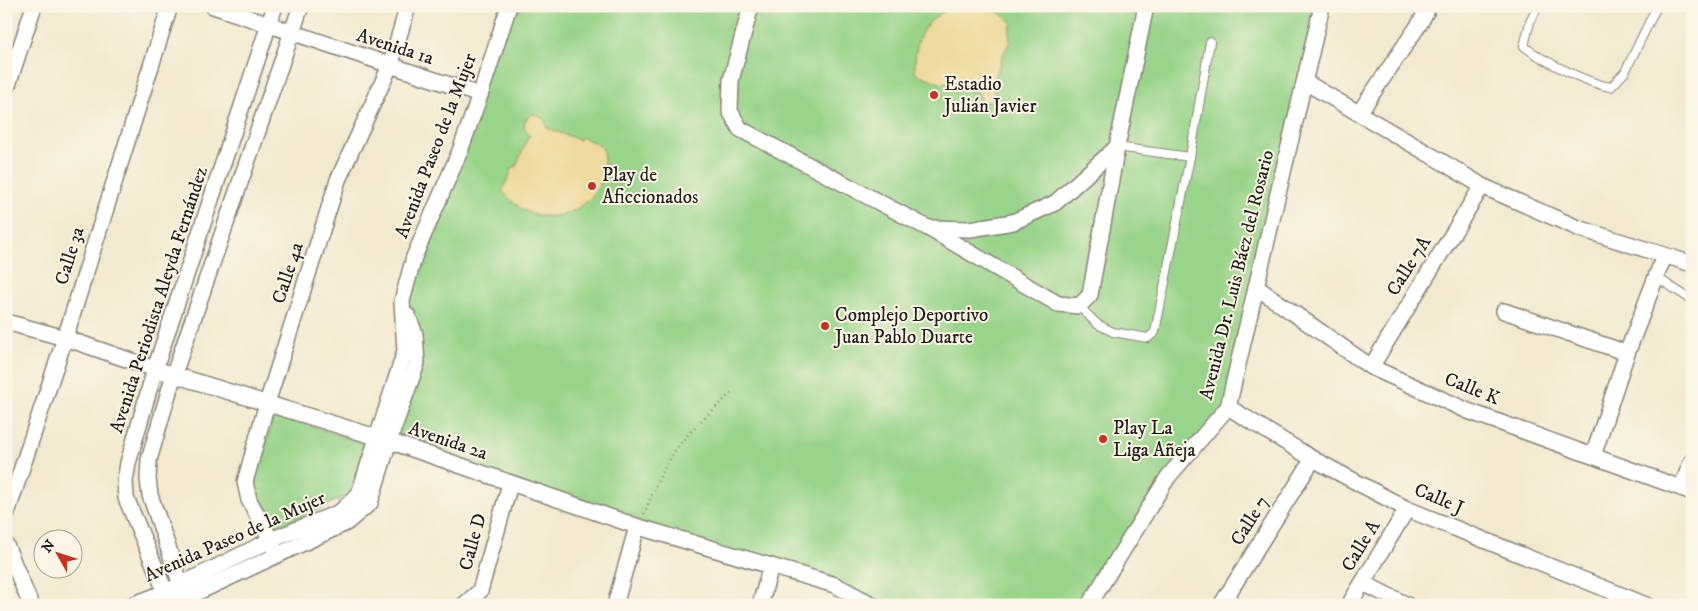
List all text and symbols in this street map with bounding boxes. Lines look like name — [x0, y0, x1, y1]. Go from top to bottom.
street label: Avenida 1a — [354, 24, 436, 70]
street label: Avenida Paseo de la Mujer — [390, 50, 482, 242]
place label: Estadio Julián Javier — [942, 73, 1036, 118]
marker: Estadio Julián Javier — [928, 89, 940, 101]
street label: Avenida Dr. Luis Báez del Rosario — [1195, 148, 1279, 402]
street label: Avenida Periodista Aleyda Fernández — [105, 164, 213, 436]
place label: Play de Aficcionados — [602, 164, 698, 209]
marker: Play de Aficcionados — [586, 180, 598, 192]
street label: Calle 3a — [50, 224, 90, 288]
street label: Calle 7A — [1382, 231, 1437, 300]
street label: Calle 4a — [267, 239, 309, 307]
place label: Complejo Deportivo Juan Pablo Duarte — [833, 304, 988, 349]
marker: Complejo Deportivo Juan Pablo Duarte — [819, 320, 831, 332]
street label: Calle K — [1441, 368, 1503, 411]
street label: Avenida 2a — [406, 417, 490, 465]
place label: Play La Liga Añeja — [1113, 417, 1195, 462]
marker: Play La Liga Añeja — [1097, 433, 1109, 445]
street label: Calle J — [1411, 478, 1468, 520]
street label: Avenida Paseo de la Mujer — [141, 487, 329, 587]
street label: Calle 7 — [1226, 492, 1274, 550]
street label: Calle D — [454, 511, 492, 573]
street label: Calle A — [1337, 515, 1386, 576]
north arrow — [32, 528, 82, 578]
text: N — [38, 536, 60, 557]

